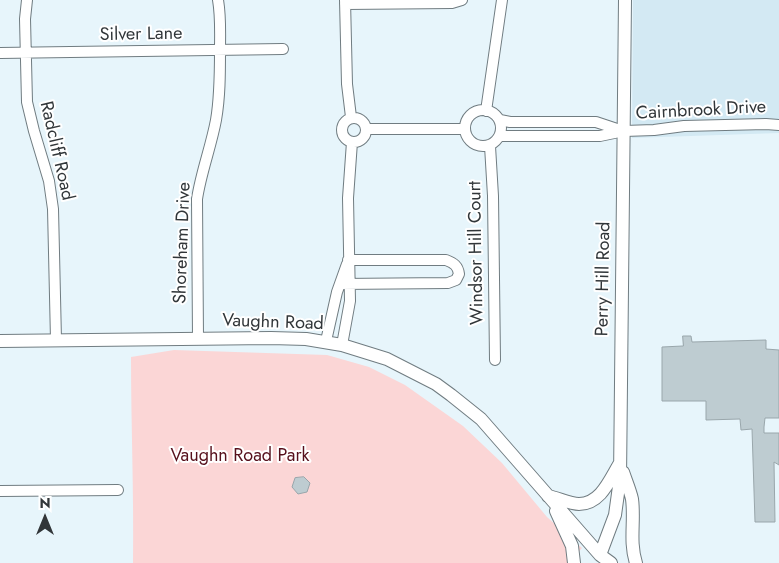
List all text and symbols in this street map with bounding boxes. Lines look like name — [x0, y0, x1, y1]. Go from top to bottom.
street label: Silver Lane — [99, 23, 183, 47]
street label: Cairnbrook Drive — [635, 97, 767, 125]
street label: Radcliff Road — [34, 99, 78, 203]
street label: Windsor Hill Court — [465, 181, 489, 325]
street label: Shoreham Drive — [170, 182, 196, 304]
street label: Perry Hill Road — [592, 221, 616, 337]
street label: Vaughn Road — [222, 310, 324, 336]
park label: Vaughn Road Park — [170, 446, 310, 468]
north arrow — [20, 493, 70, 543]
text: N — [39, 493, 51, 513]

